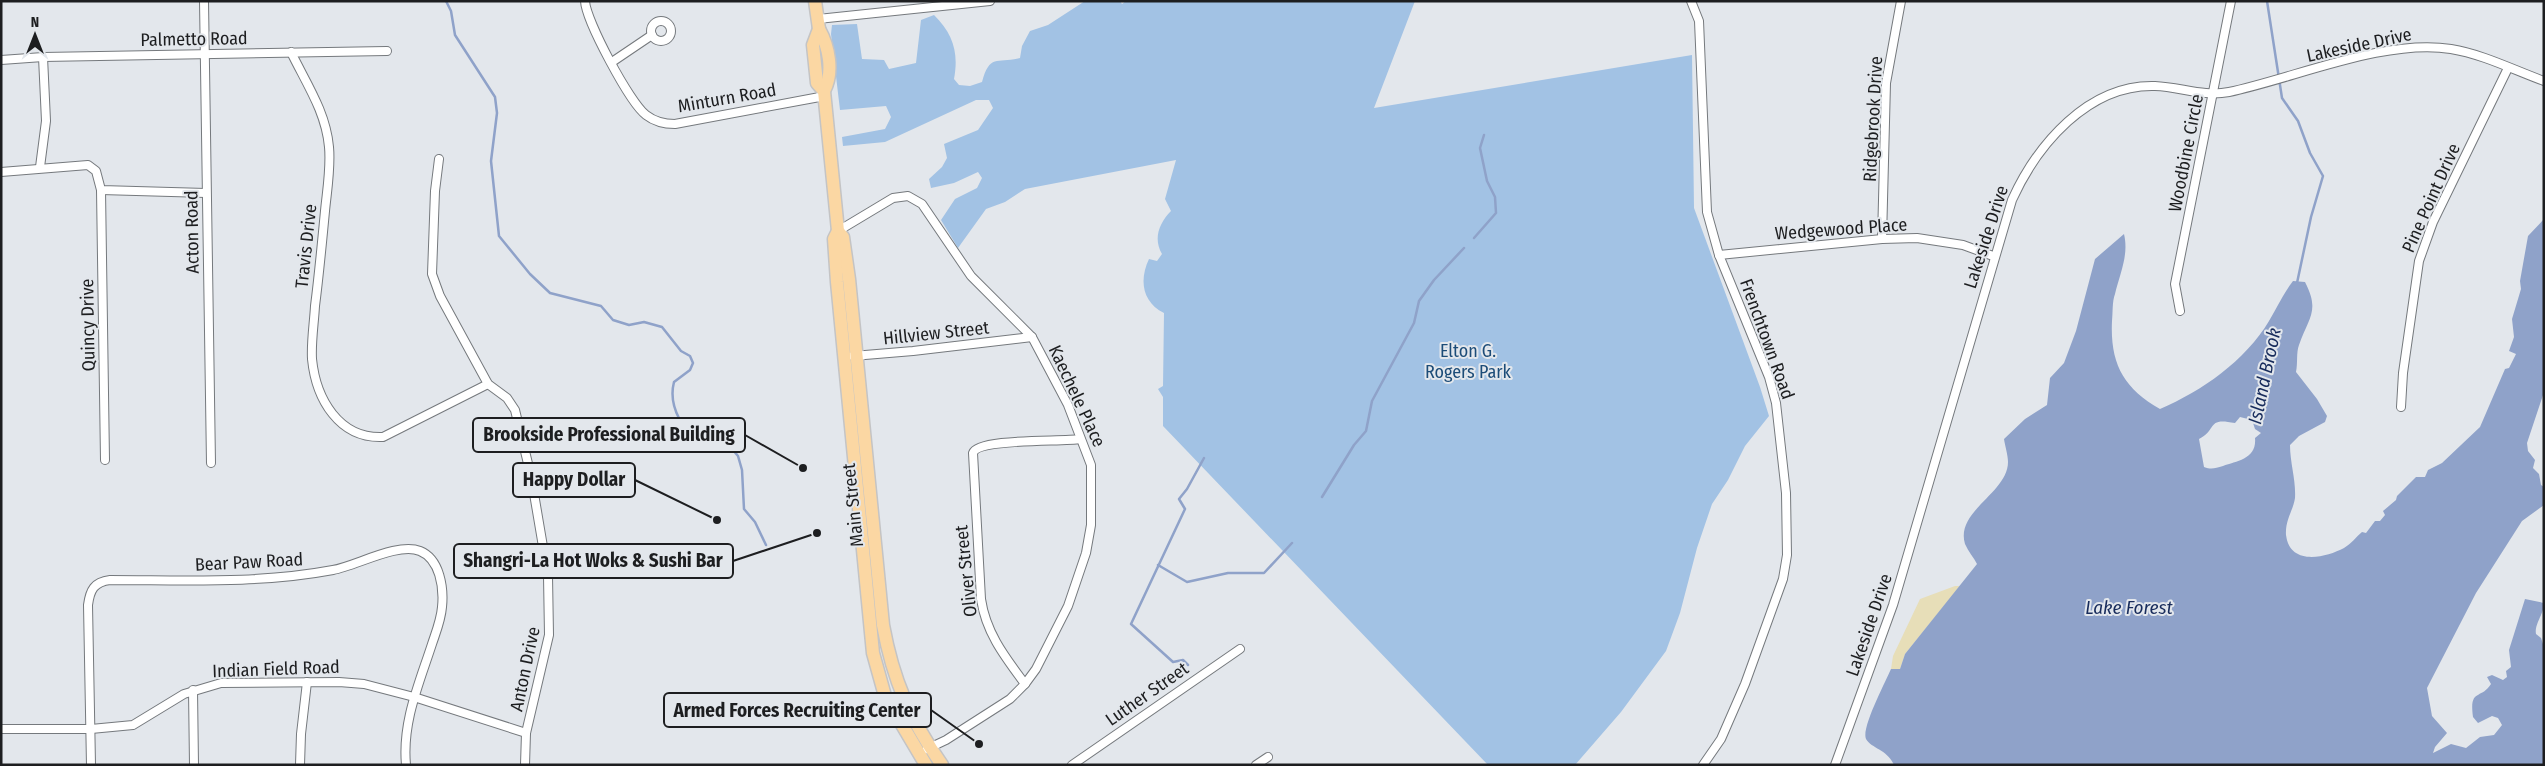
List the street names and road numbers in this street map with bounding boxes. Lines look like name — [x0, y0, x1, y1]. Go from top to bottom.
street label: Lakeside Drive — [2304, 23, 2414, 67]
street label: Palmetto Road — [140, 27, 248, 51]
street label: Ridgebrook Drive — [1859, 55, 1887, 183]
street label: Minturn Road — [676, 79, 778, 117]
street label: Woodbine Circle — [2164, 92, 2208, 214]
street label: Pine Point Drive — [2397, 140, 2465, 256]
street label: Lakeside Drive — [1959, 183, 2013, 291]
street label: Acton Road — [180, 190, 204, 274]
street label: Travis Drive — [291, 203, 321, 289]
street label: Wedgewood Place — [1774, 213, 1908, 245]
street label: Frenchtown Road — [1735, 276, 1799, 402]
street label: Quincy Drive — [76, 278, 100, 372]
street label: Hillview Street — [882, 316, 990, 350]
street label: Kaechele Place — [1044, 342, 1110, 451]
street label: Main Street — [838, 462, 868, 548]
street label: Oliver Street — [950, 524, 982, 618]
street label: Bear Paw Road — [194, 548, 304, 576]
street label: Lakeside Drive — [1841, 571, 1897, 679]
street label: Anton Drive — [505, 625, 545, 713]
street label: Indian Field Road — [212, 656, 340, 682]
street label: Luther Street — [1101, 657, 1193, 731]

